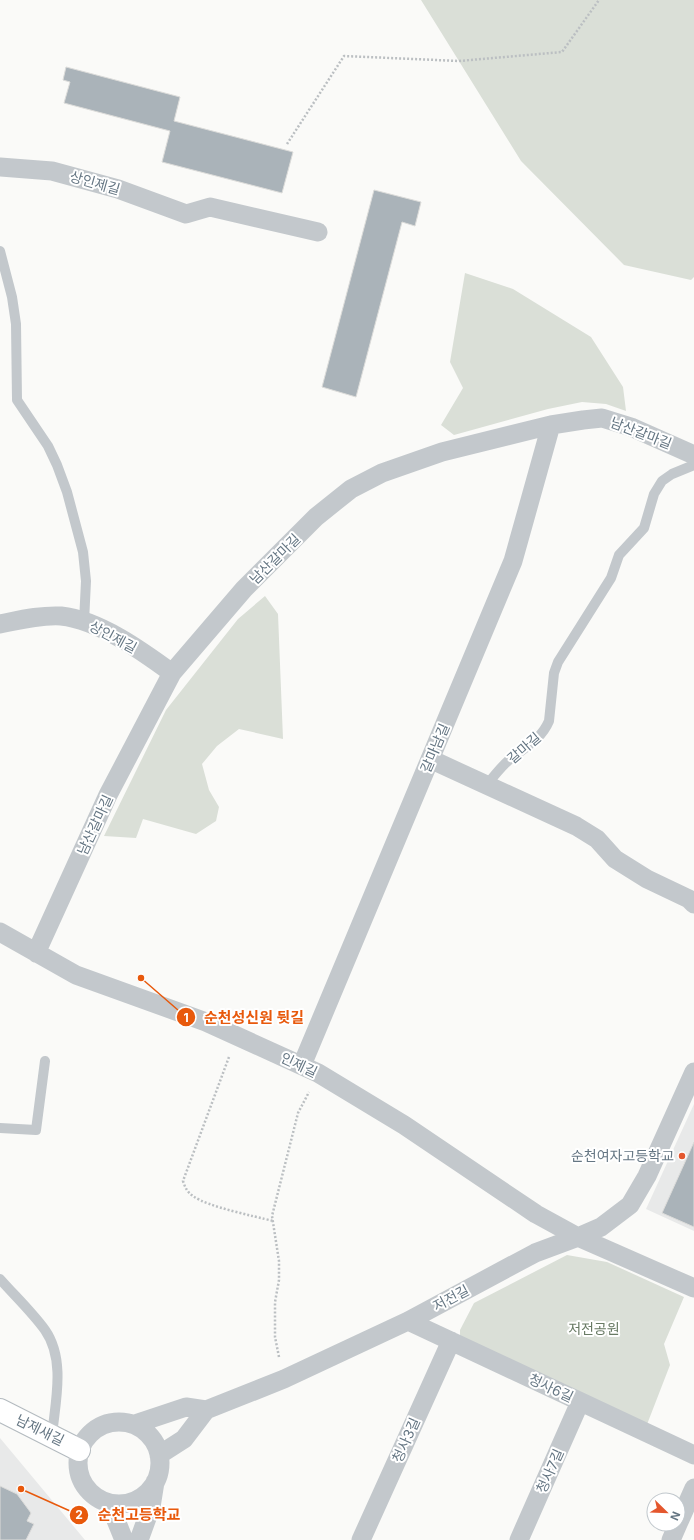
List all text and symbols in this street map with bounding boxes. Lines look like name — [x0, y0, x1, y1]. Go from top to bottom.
street label: 상인제길 — [68, 167, 122, 198]
street label: 남산갈마길 — [608, 413, 674, 452]
street label: 남산갈마길 — [246, 530, 303, 587]
street label: 상인제길 — [86, 617, 140, 656]
street label: 갈마남길 — [417, 721, 452, 775]
street label: 갈마길 — [504, 729, 544, 767]
street label: 남산갈마길 — [73, 792, 116, 858]
callout: 순천성신원 뒷길 — [176, 1004, 312, 1031]
text: 순천성신원 뒷길 — [204, 1008, 304, 1027]
text: 1 — [183, 1010, 189, 1025]
street label: 인제길 — [278, 1049, 320, 1080]
place label: 순천여자고등학교 — [571, 1147, 674, 1164]
marker: 순천여자고등학교 — [677, 1151, 687, 1161]
street label: 저전길 — [430, 1281, 472, 1314]
park label: 저전공원 — [568, 1320, 620, 1337]
street label: 청사6길 — [526, 1370, 576, 1405]
street label: 남제새길 — [13, 1411, 67, 1448]
street label: 청사3길 — [388, 1415, 423, 1465]
street label: 청사7길 — [532, 1446, 567, 1496]
north arrow — [646, 1492, 686, 1532]
callout: 순천고등학교 — [69, 1502, 188, 1529]
text: 순천고등학교 — [98, 1505, 181, 1524]
text: 2 — [75, 1507, 83, 1522]
text: N — [667, 1509, 683, 1523]

